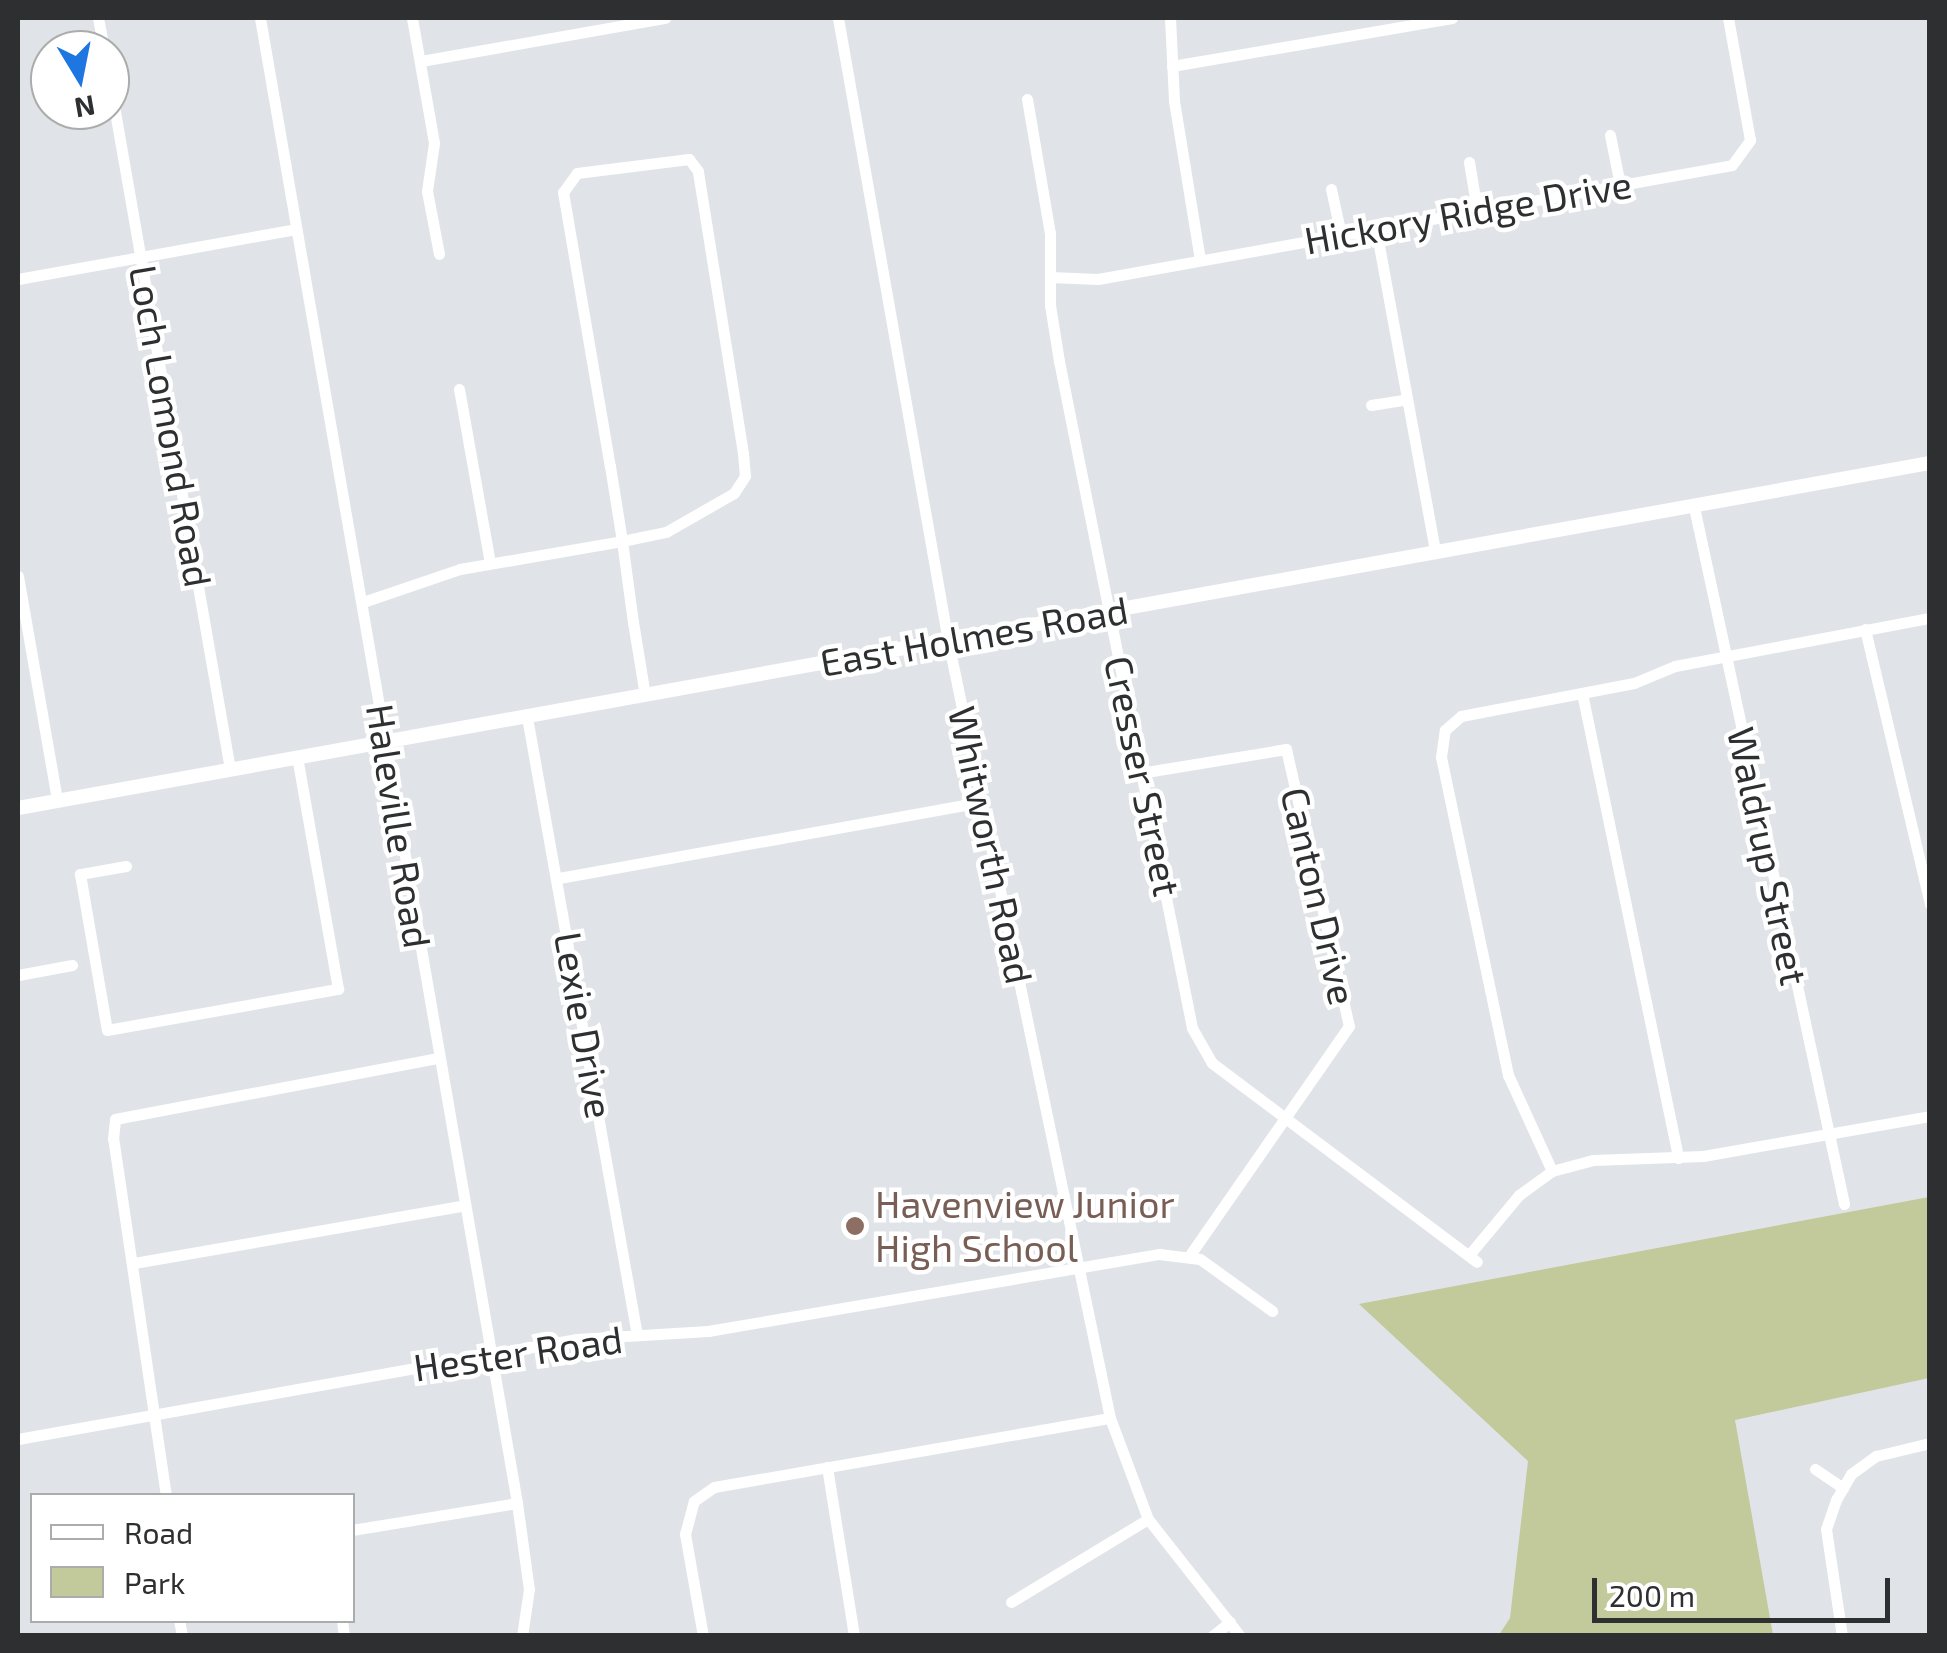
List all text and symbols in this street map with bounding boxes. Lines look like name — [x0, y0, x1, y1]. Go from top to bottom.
north arrow — [30, 30, 130, 130]
text: N — [72, 89, 98, 126]
street label: Hickory Ridge Drive — [1300, 161, 1636, 263]
street label: Loch Lomond Road — [120, 262, 222, 590]
street label: East Holmes Road — [817, 586, 1131, 686]
street label: Cresser Street — [1095, 651, 1191, 901]
street label: Haleville Road — [357, 701, 441, 951]
street label: Whitworth Road — [939, 702, 1043, 988]
street label: Waldrup Street — [1718, 723, 1818, 989]
street label: Canton Drive — [1272, 783, 1366, 1009]
street label: Lexie Drive — [545, 928, 623, 1122]
place label: Havenview Junior High School — [875, 1181, 1176, 1270]
marker: Havenview Junior High School — [844, 1215, 866, 1237]
street label: Hester Road — [410, 1316, 626, 1390]
legend — [30, 1493, 355, 1623]
text: Road — [124, 1514, 193, 1550]
scale bar — [1597, 1558, 1894, 1620]
text: Park — [124, 1564, 185, 1600]
text: 200 m — [1609, 1577, 1695, 1613]

